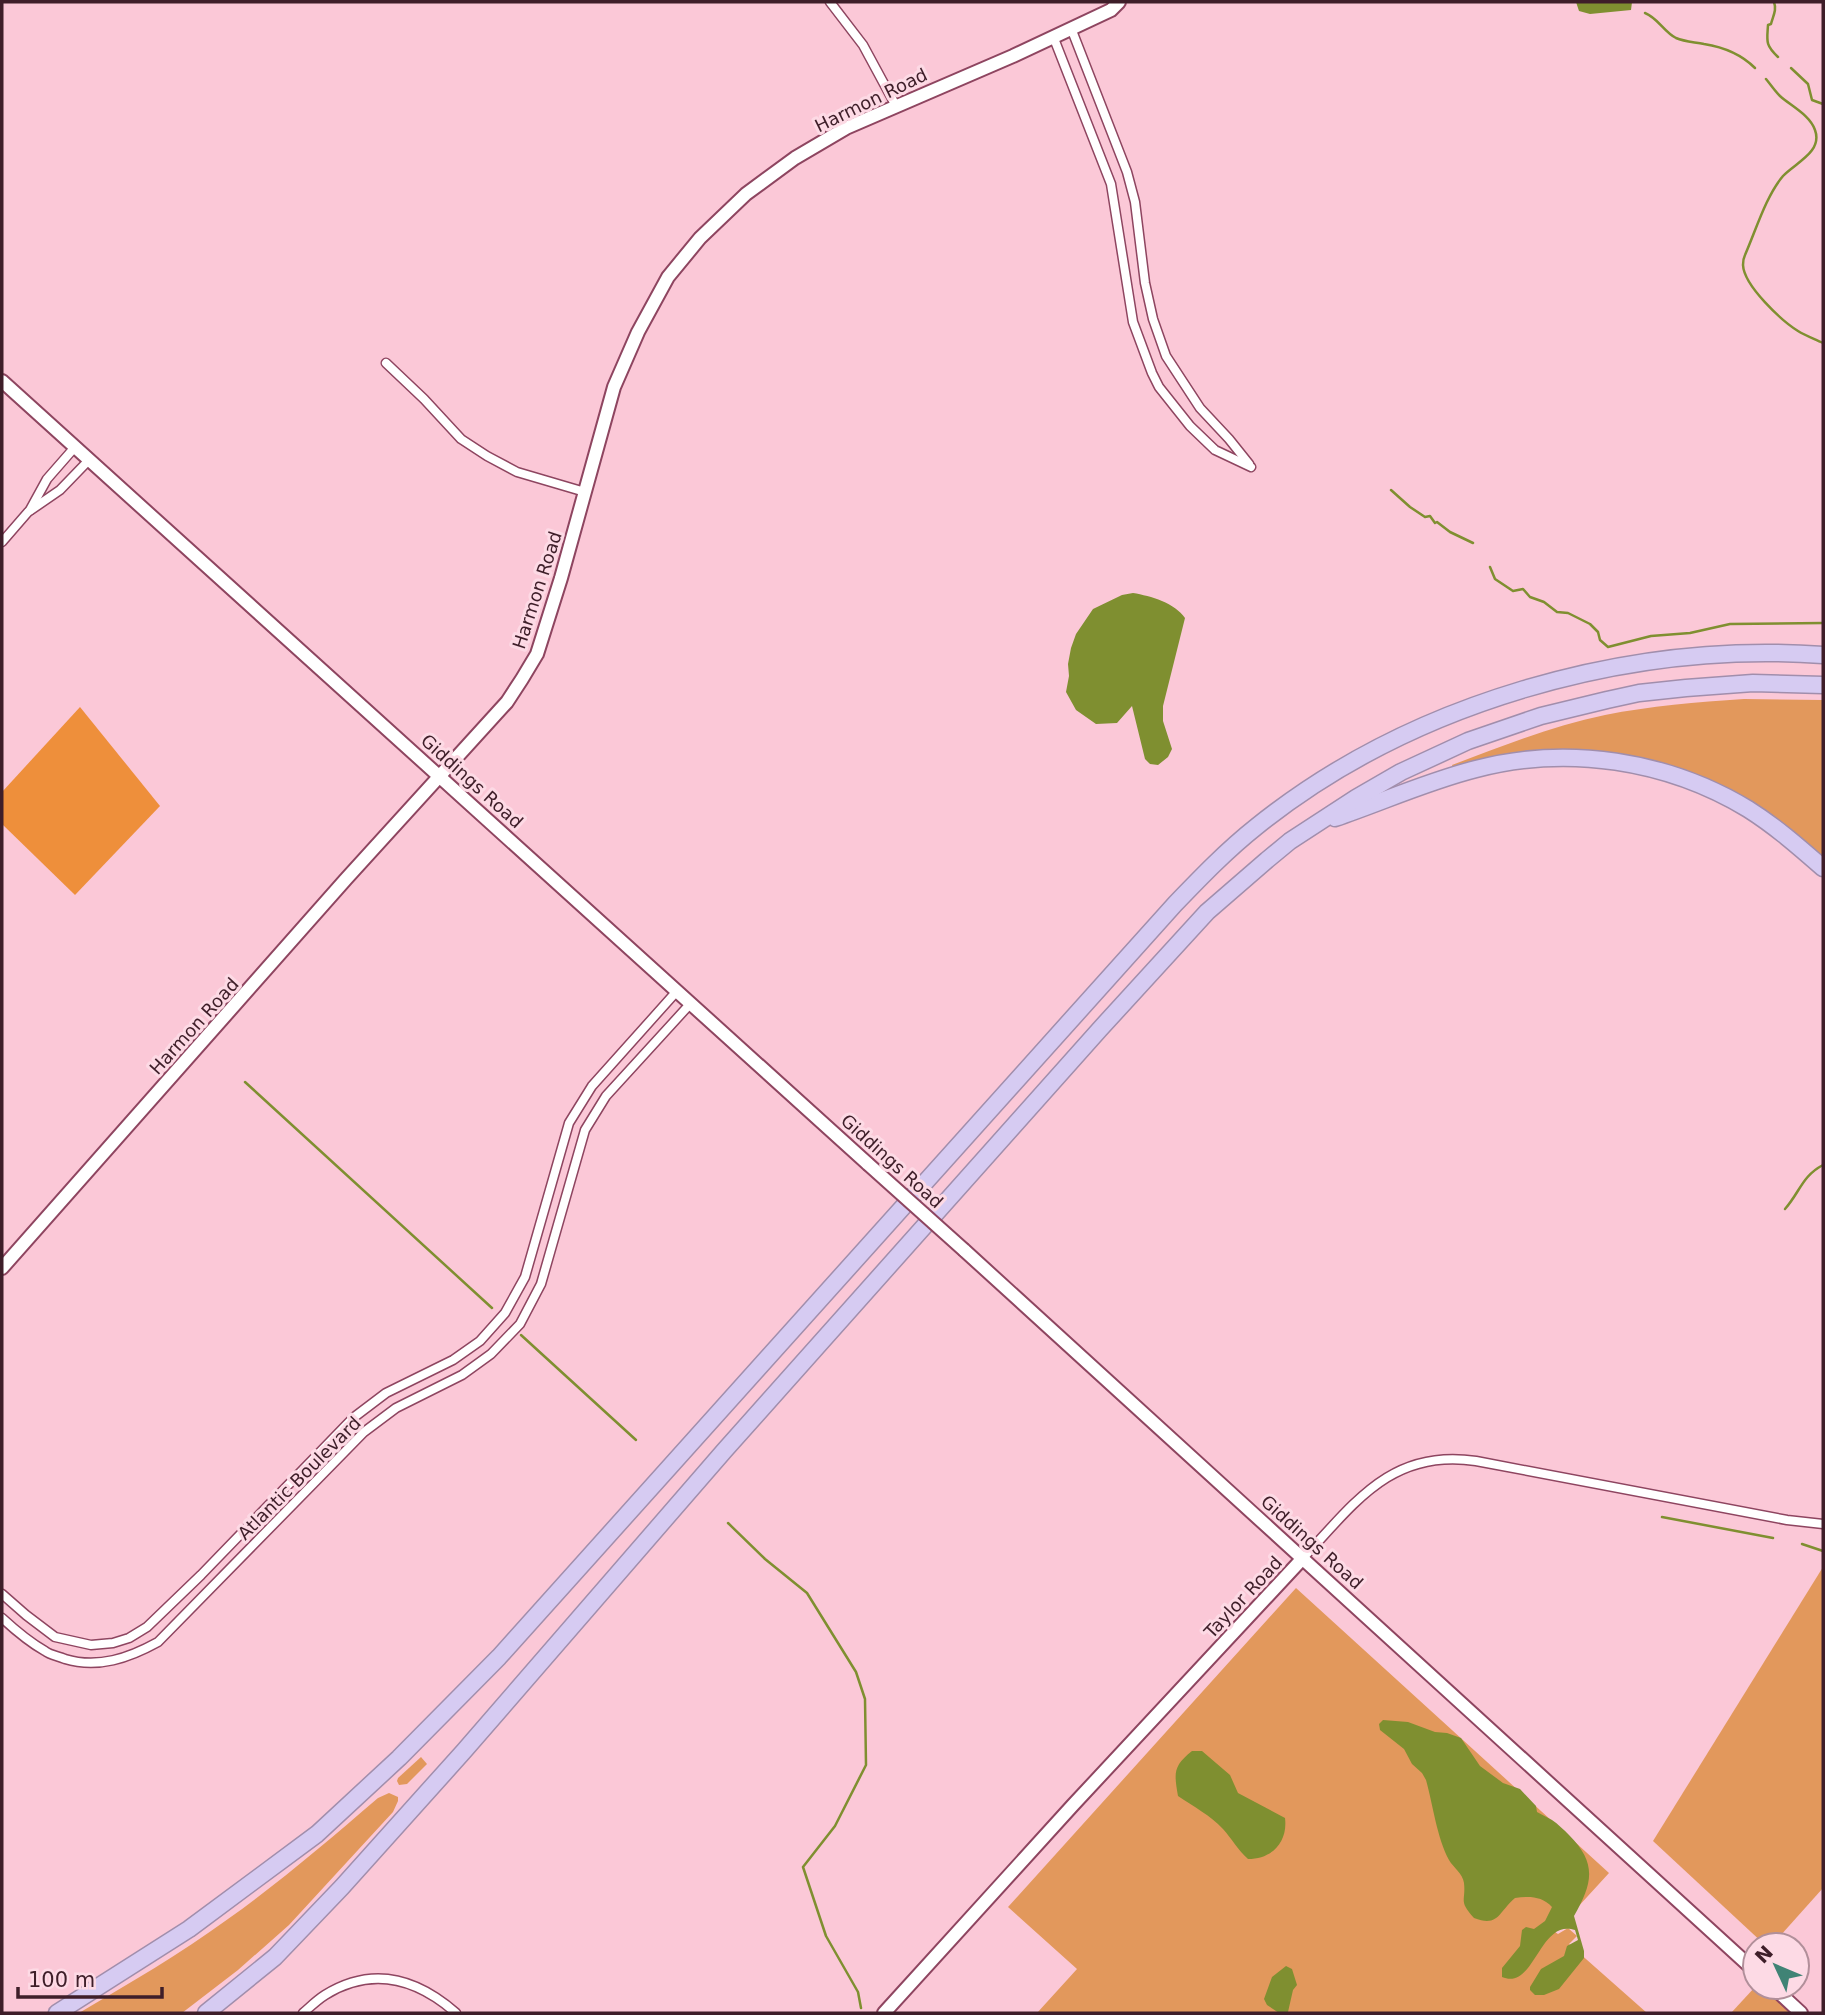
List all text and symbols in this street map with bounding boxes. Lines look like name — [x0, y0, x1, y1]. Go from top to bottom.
street label: Harmon Road — [811, 64, 931, 136]
street label: Harmon Road — [508, 529, 566, 651]
street label: Giddings Road — [417, 730, 527, 832]
street label: Harmon Road — [145, 973, 243, 1079]
street label: Giddings Road — [837, 1110, 947, 1212]
street label: Atlantic Boulevard — [233, 1412, 365, 1544]
street label: Giddings Road — [1257, 1491, 1367, 1593]
street label: Taylor Road — [1199, 1552, 1286, 1643]
north arrow — [1741, 1931, 1811, 2001]
text: N — [1750, 1941, 1777, 1968]
scale bar — [18, 1955, 161, 1999]
text: 100 m — [28, 1968, 95, 1992]

